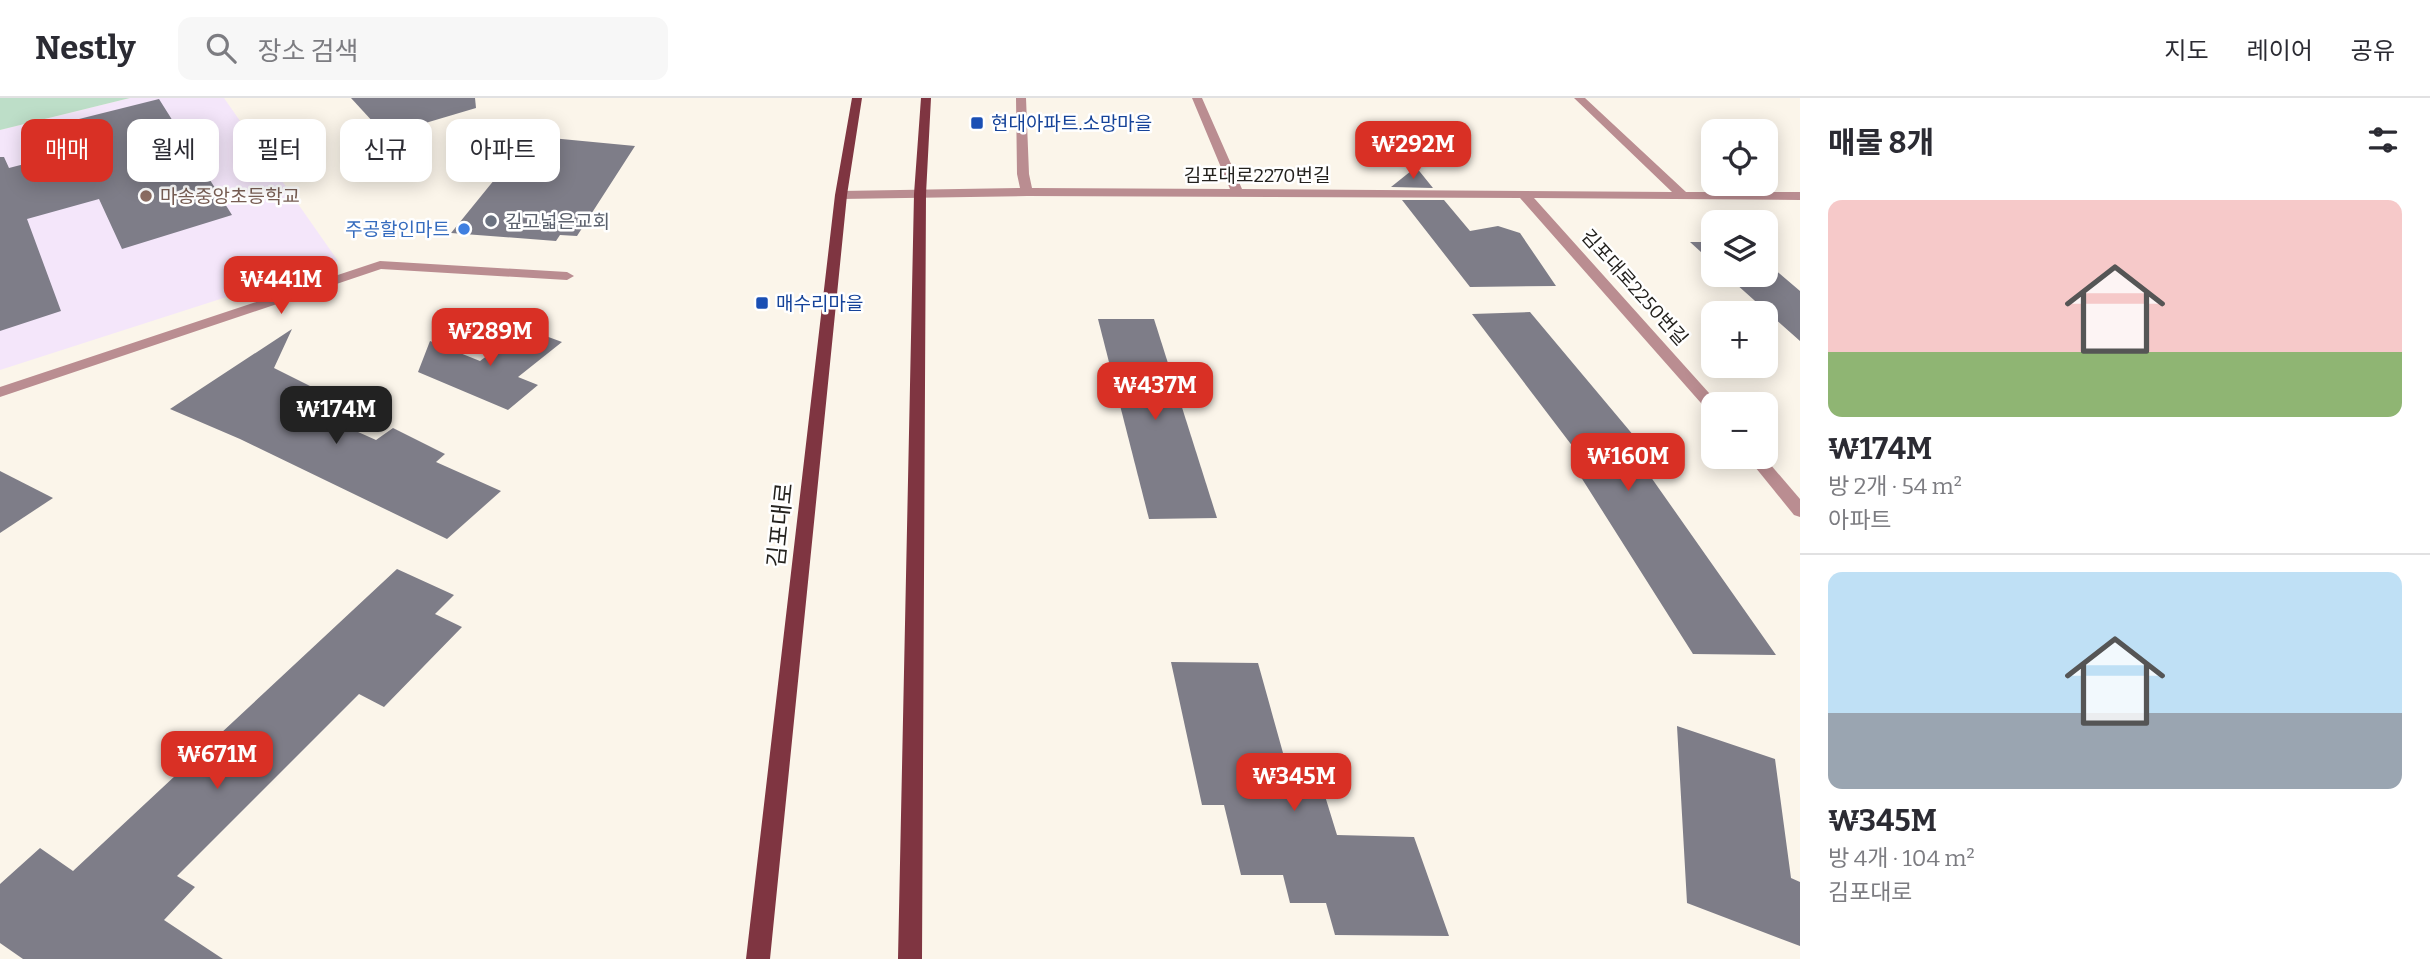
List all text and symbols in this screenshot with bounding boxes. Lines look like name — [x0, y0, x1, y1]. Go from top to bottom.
search box — [178, 17, 668, 80]
text: Nestly — [35, 28, 136, 68]
icon: search — [202, 29, 240, 67]
text: 장소 검색 — [258, 36, 358, 67]
text: 지도 — [2164, 37, 2209, 65]
text: 레이어 — [2247, 37, 2313, 65]
text: 공유 — [2351, 37, 2395, 65]
place label: 현대아파트.소망마을 — [991, 112, 1152, 135]
marker: 현대아파트.소망마을 — [969, 115, 985, 131]
chip: 매매 — [21, 119, 113, 182]
chip: 월세 — [127, 119, 219, 182]
chip: 필터 — [233, 119, 326, 182]
chip: 신규 — [340, 119, 432, 182]
chip: 아파트 — [446, 119, 560, 182]
map controls — [1701, 119, 1778, 469]
button: locate — [1701, 119, 1778, 196]
icon: filters — [2364, 121, 2402, 159]
pin: ₩292M — [1364, 122, 1462, 181]
text: 매물 8개 — [1828, 125, 1934, 161]
text: ₩292M — [1371, 130, 1455, 158]
street label: 김포대로2270번길 — [1184, 164, 1330, 187]
place label: 마송중앙초등학교 — [160, 185, 300, 208]
marker: 마송중앙초등학교 — [138, 188, 154, 204]
place label: 깊고넓은교회 — [505, 210, 610, 233]
button: layers — [1701, 210, 1778, 287]
marker: 깊고넓은교회 — [483, 213, 499, 229]
place label: 주공할인마트 — [345, 218, 450, 241]
marker: 주공할인마트 — [456, 221, 472, 237]
street label: 김포대로2250번길 — [1577, 225, 1693, 350]
icon: home — [2052, 246, 2178, 372]
pin: ₩441M — [232, 256, 330, 316]
text: ₩441M — [240, 265, 322, 293]
place label: 매수리마을 — [776, 292, 863, 315]
marker: 매수리마을 — [754, 295, 770, 311]
button: + — [1701, 301, 1778, 378]
pin: ₩289M — [441, 308, 539, 368]
text: ₩289M — [448, 317, 532, 345]
pin: ₩437M — [1106, 362, 1204, 422]
text: ₩437M — [1113, 371, 1197, 399]
pin: ₩174M — [287, 386, 385, 446]
button: − — [1701, 392, 1778, 469]
text: ₩174M — [296, 395, 376, 423]
text: ₩174M — [1828, 431, 1932, 467]
pin: ₩160M — [1579, 434, 1677, 493]
text: ₩160M — [1587, 442, 1669, 470]
text: 방 2개 · 54 m² — [1828, 472, 1962, 500]
street label: 김포대로 — [762, 481, 798, 569]
text: 아파트 — [1828, 506, 1891, 534]
icon: home — [2052, 618, 2178, 744]
pin: ₩671M — [168, 732, 266, 791]
text: ₩671M — [177, 740, 257, 768]
pin: ₩345M — [1245, 754, 1343, 813]
text: ₩345M — [1252, 762, 1336, 790]
text: ₩345M — [1828, 803, 1937, 839]
text: 방 4개 · 104 m² — [1828, 844, 1975, 872]
text: 김포대로 — [1828, 878, 1913, 906]

